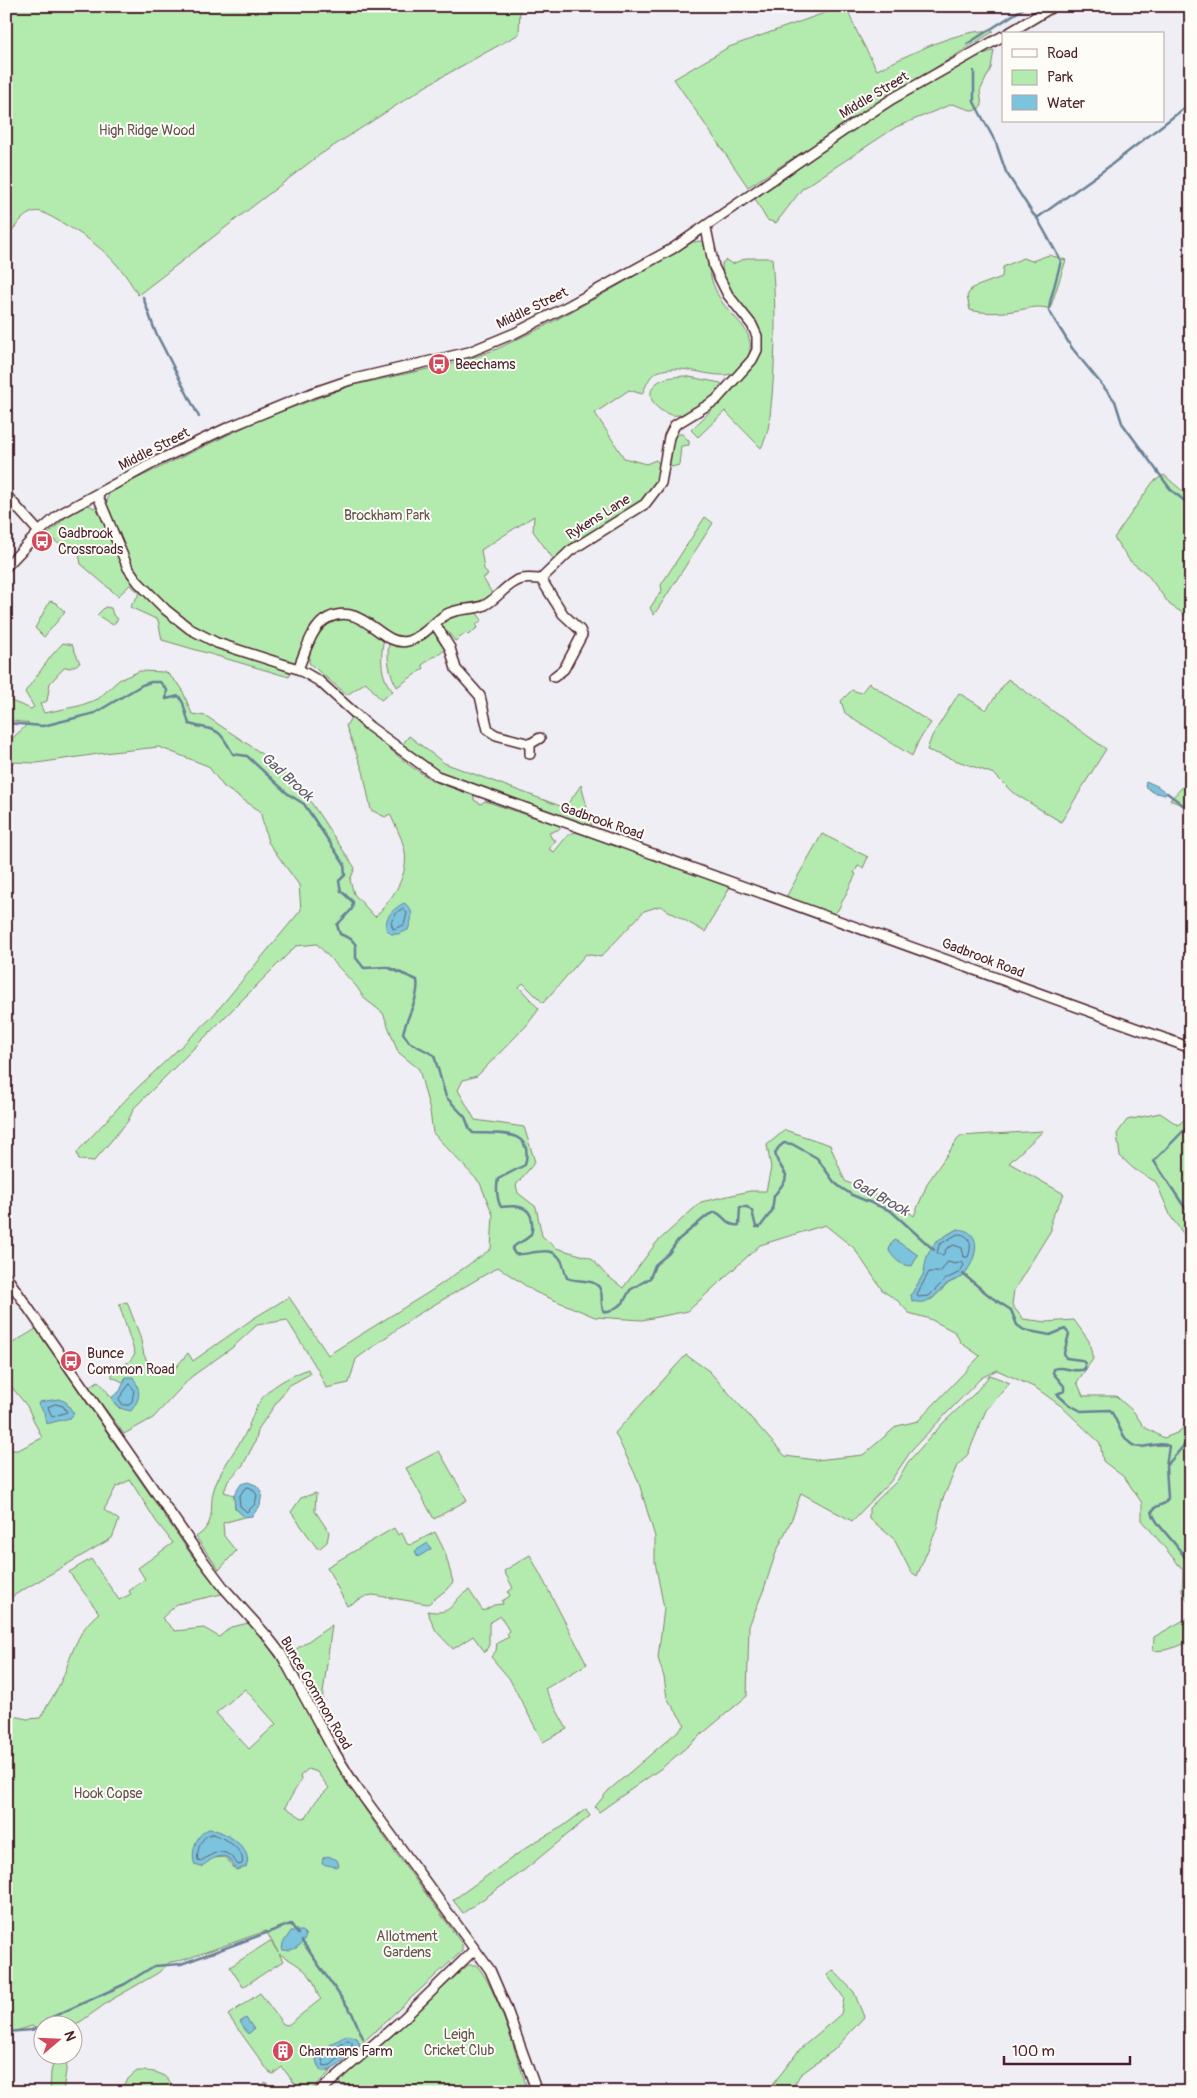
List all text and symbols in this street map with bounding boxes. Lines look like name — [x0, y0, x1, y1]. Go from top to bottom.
legend — [1002, 32, 1164, 122]
text: Road — [1047, 44, 1078, 63]
street label: Middle Street — [836, 68, 912, 122]
text: Park — [1047, 68, 1074, 87]
text: Water — [1047, 94, 1086, 113]
park label: High Ridge Wood — [99, 122, 195, 139]
street label: Middle Street — [493, 283, 571, 333]
bus stop icon: Beechams — [427, 352, 451, 376]
place label: Beechams — [455, 356, 516, 373]
street label: Middle Street — [116, 424, 193, 474]
street label: Rykens Lane — [563, 491, 633, 543]
park label: Brockham Park — [344, 507, 430, 524]
place label: Gadbrook Crossroads — [58, 525, 124, 558]
bus stop icon: Gadbrook Crossroads — [30, 529, 54, 553]
water label: Gad Brook — [257, 749, 318, 806]
street label: Gadbrook Road — [558, 799, 646, 843]
street label: Gadbrook Road — [939, 934, 1027, 982]
water label: Gad Brook — [848, 1173, 914, 1222]
place label: Bunce Common Road — [87, 1345, 175, 1378]
bus stop icon: Bunce Common Road — [59, 1349, 83, 1373]
street label: Bunce Common Road — [277, 1633, 355, 1753]
park label: Hook Copse — [74, 1785, 143, 1802]
park label: Allotment Gardens — [376, 1928, 438, 1961]
north arrow — [32, 2016, 82, 2066]
park label: Leigh Cricket Club — [424, 2026, 494, 2059]
text: N — [60, 2029, 79, 2043]
scale bar — [1004, 2033, 1131, 2065]
building icon: Charmans Farm — [271, 2039, 295, 2063]
text: 100 m — [1012, 2042, 1055, 2061]
place label: Charmans Farm — [299, 2043, 393, 2060]

